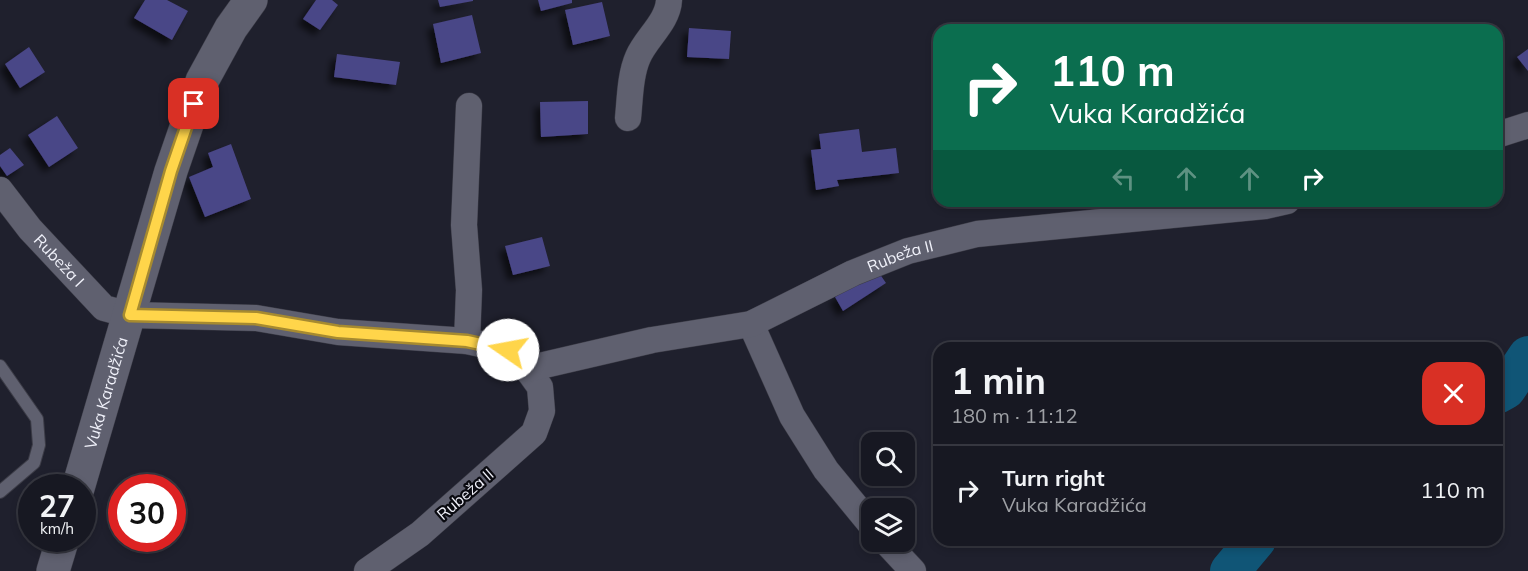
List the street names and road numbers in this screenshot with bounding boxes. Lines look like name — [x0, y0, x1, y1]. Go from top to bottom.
street label: Rubeža I — [30, 230, 89, 291]
street label: Rubeža II — [864, 235, 935, 276]
street label: Vuka Karadžića — [80, 335, 132, 451]
street label: Rubeža II — [432, 464, 498, 524]

